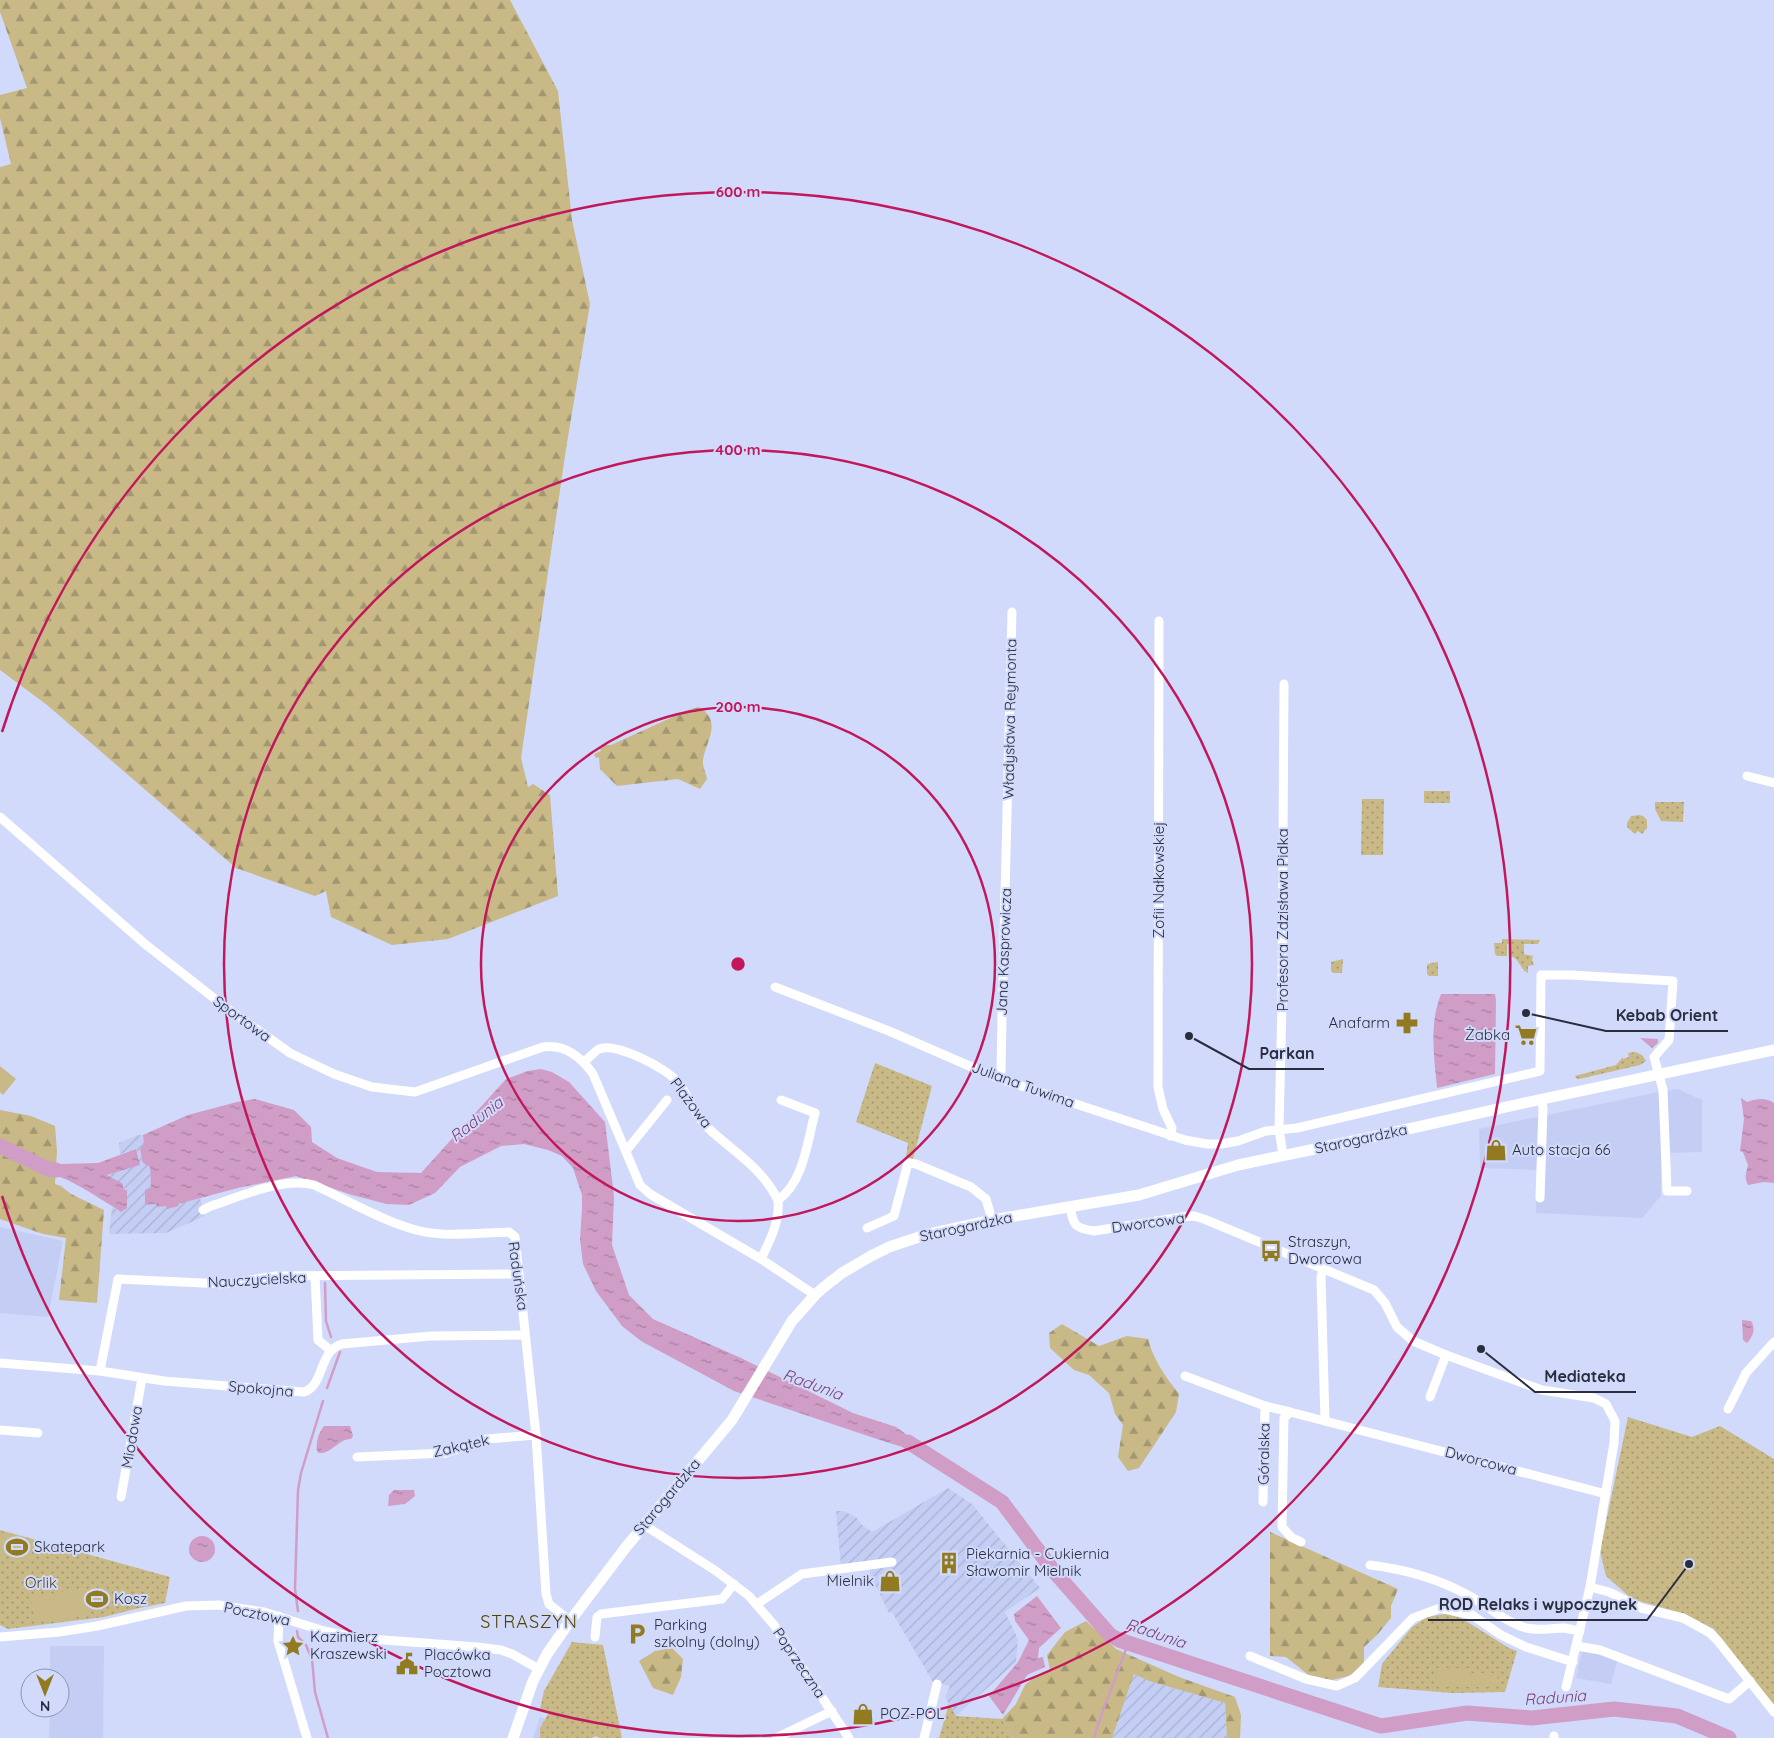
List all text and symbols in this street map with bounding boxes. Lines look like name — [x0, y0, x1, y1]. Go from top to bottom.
text: 600 m — [716, 182, 760, 201]
text: 400 m — [715, 440, 761, 459]
street label: Władysława Reymonta — [999, 638, 1020, 800]
text: 200 m — [716, 697, 761, 716]
street label: Zofii Nałkowskiej — [1149, 822, 1168, 938]
street label: Profesora Zdzisława Pidka — [1273, 828, 1292, 1012]
street label: Jana Kasprowicza — [992, 888, 1015, 1016]
centre of rings — [729, 955, 747, 973]
street label: Sportowa — [210, 991, 275, 1046]
callout: Kebab Orient — [1606, 1000, 1728, 1031]
text: Kebab Orient — [1616, 1005, 1718, 1025]
pharmacy icon: Anafarm — [1394, 1010, 1420, 1036]
place label: Anafarm — [1329, 1013, 1390, 1032]
supermarket icon: Żabka — [1513, 1022, 1539, 1048]
place label: Żabka — [1465, 1025, 1510, 1044]
callout: Parkan — [1249, 1038, 1324, 1069]
text: Parkan — [1259, 1043, 1315, 1063]
street label: Juliana Tuwima — [969, 1057, 1077, 1112]
street label: Plażowa — [666, 1074, 716, 1132]
water label: Radunia — [445, 1091, 508, 1146]
street label: Starogardzka — [1313, 1119, 1409, 1158]
shop icon: Auto stacja 66 — [1483, 1137, 1509, 1163]
place label: Auto stacja 66 — [1512, 1140, 1611, 1159]
street label: Starogardzka — [918, 1207, 1014, 1246]
street label: Dworcowa — [1110, 1208, 1186, 1237]
place label: Straszyn, Dworcowa — [1288, 1232, 1362, 1268]
bus stop icon: Straszyn, Dworcowa — [1258, 1238, 1284, 1264]
street label: Raduńska — [504, 1240, 533, 1312]
street label: Nauczycielska — [207, 1267, 307, 1292]
callout: Mediateka — [1535, 1361, 1636, 1392]
water label: Radunia — [780, 1364, 847, 1404]
text: Mediateka — [1544, 1366, 1626, 1386]
street label: Spokojna — [228, 1376, 294, 1401]
street label: Miodowa — [117, 1404, 146, 1470]
street label: Góralska — [1253, 1423, 1274, 1485]
street label: Zakątek — [431, 1430, 491, 1461]
street label: Dworcowa — [1443, 1442, 1519, 1479]
street label: Starogardzka — [629, 1454, 704, 1539]
sports icon: Skatepark — [4, 1534, 30, 1560]
place label: Skatepark — [34, 1537, 105, 1556]
place label: Piekarnia - Cukiernia Sławomir Mielnik — [966, 1544, 1109, 1580]
building icon: Piekarnia - Cukiernia Sławomir Mielnik — [936, 1550, 962, 1576]
shop icon: Mielnik — [877, 1568, 903, 1594]
place label: Mielnik — [827, 1571, 874, 1590]
park label: Orlik — [25, 1573, 57, 1592]
sports icon: Kosz — [84, 1586, 110, 1612]
place label: Kosz — [114, 1589, 147, 1608]
callout: ROD Relaks i wypoczynek — [1428, 1589, 1647, 1620]
text: ROD Relaks i wypoczynek — [1439, 1594, 1637, 1614]
street label: Pocztowa — [222, 1597, 292, 1630]
district label: STRASZYN — [480, 1610, 578, 1633]
water label: Radunia — [1123, 1613, 1190, 1653]
place label: Parking szkolny (dolny) — [654, 1615, 760, 1651]
parking icon: Parking szkolny (dolny) — [624, 1621, 650, 1647]
street label: Poprzeczna — [769, 1624, 830, 1702]
place label: Kazimierz Kraszewski — [310, 1627, 387, 1663]
place icon: Kazimierz Kraszewski — [280, 1633, 306, 1659]
place label: Placówka Pocztowa — [424, 1645, 491, 1681]
public building icon: Placówka Pocztowa — [394, 1651, 420, 1677]
north arrow — [20, 1668, 70, 1718]
water label: Radunia — [1523, 1685, 1588, 1709]
text: N — [40, 1697, 50, 1715]
shop icon: POZ-POL — [850, 1701, 876, 1727]
place label: POZ-POL — [880, 1704, 944, 1723]

